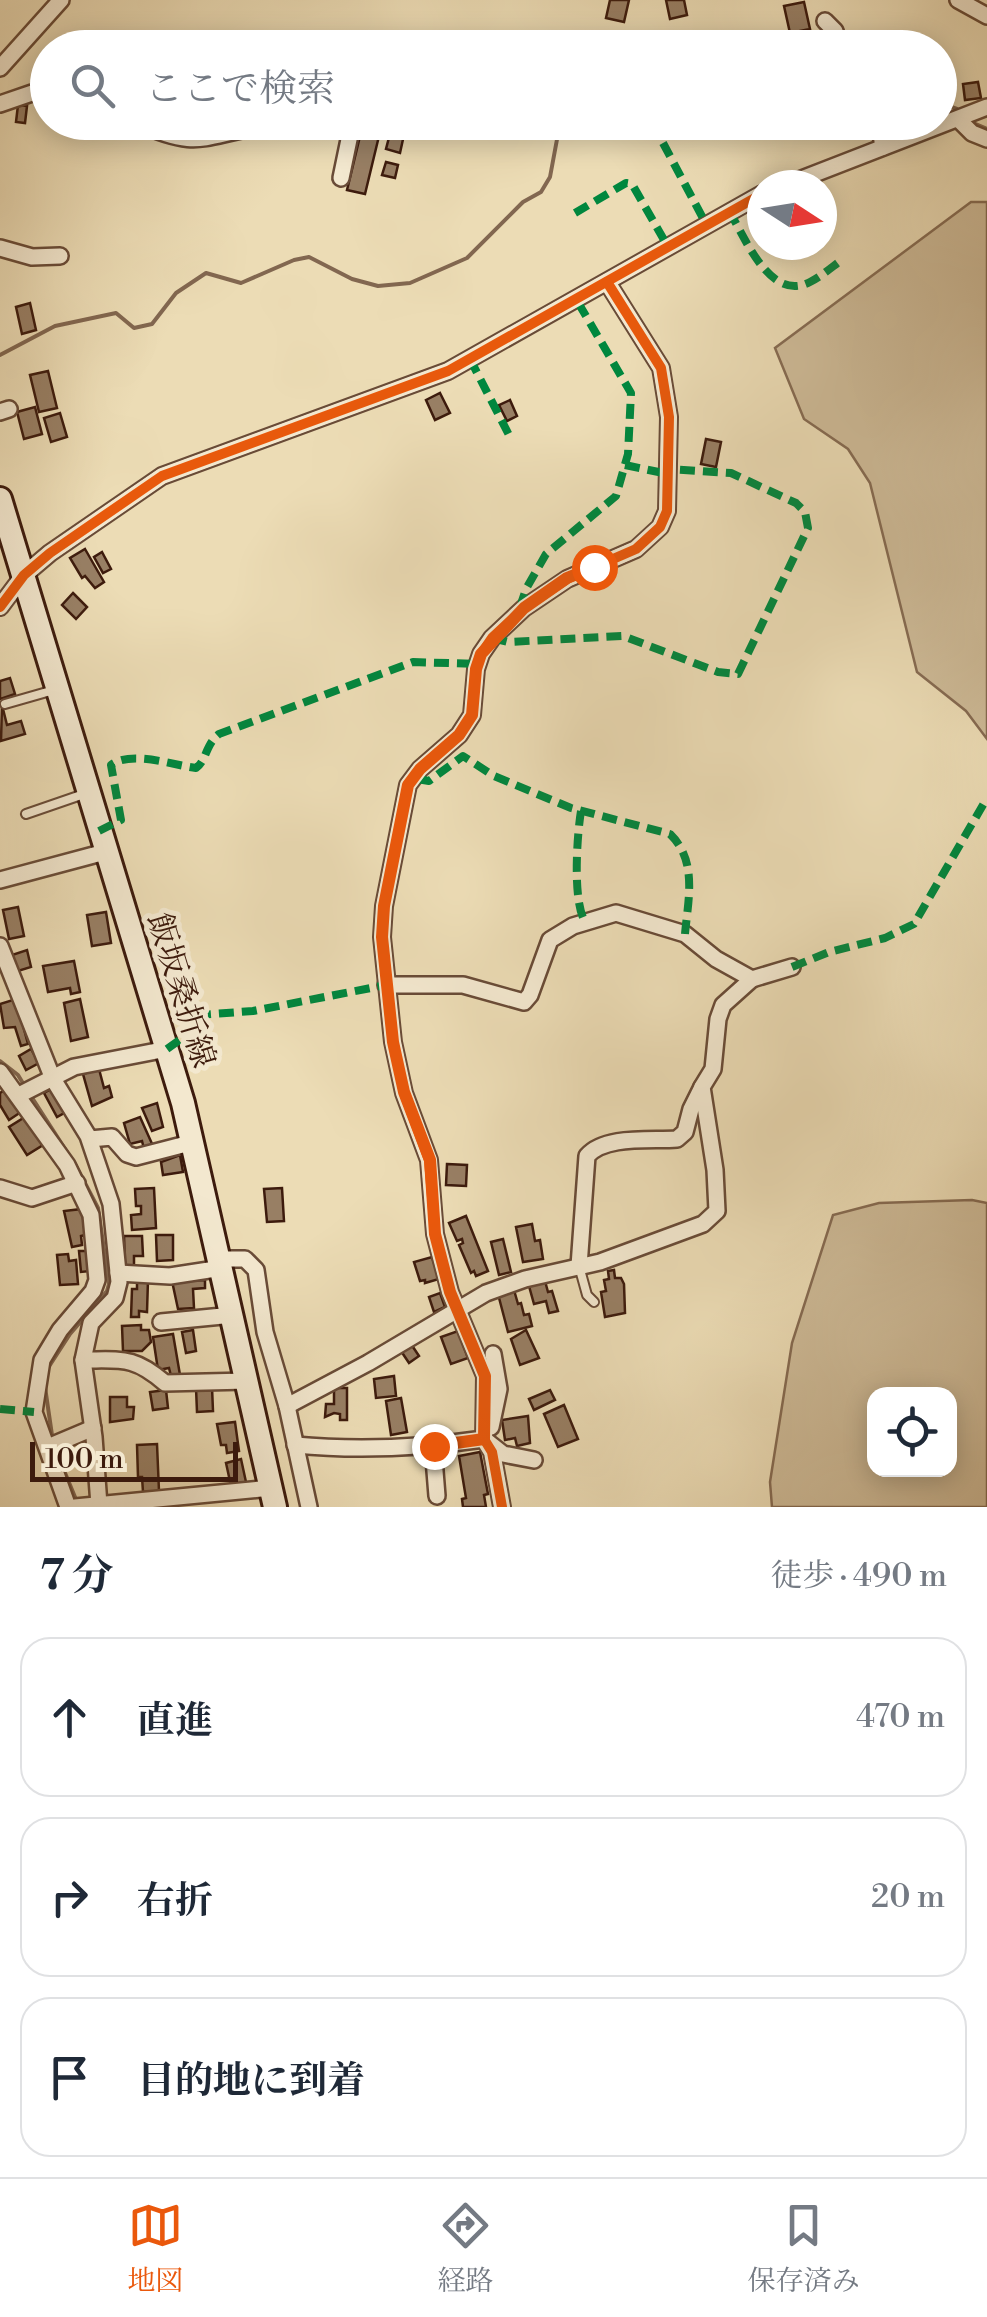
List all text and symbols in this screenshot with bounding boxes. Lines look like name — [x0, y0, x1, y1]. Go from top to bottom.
search box — [30, 30, 957, 140]
icon: search — [65, 58, 120, 113]
text: ここで検索 — [145, 66, 335, 113]
north arrow — [747, 170, 837, 260]
route start — [572, 545, 618, 591]
street label: 飯坂桑折線 — [139, 908, 224, 1073]
map controls — [867, 1387, 957, 1477]
button: locate — [867, 1387, 957, 1477]
route end — [412, 1424, 458, 1470]
scale bar — [30, 1437, 238, 1482]
text: 100 m — [45, 1442, 124, 1477]
text: 7 分 — [40, 1550, 114, 1603]
text: 徒歩 · 490 m — [770, 1556, 947, 1596]
icon: ahead — [42, 1690, 97, 1745]
text: 470 m — [856, 1697, 945, 1737]
text: 直進 — [137, 1698, 213, 1745]
icon: right — [42, 1870, 97, 1925]
text: 20 m — [871, 1877, 945, 1917]
text: 右折 — [137, 1878, 213, 1925]
icon: arrive — [42, 2050, 97, 2105]
text: 目的地に到着 — [137, 2058, 365, 2105]
tab: 地図 — [127, 2198, 183, 2299]
tab: 経路 — [437, 2198, 494, 2299]
tab: 保存済み — [748, 2198, 860, 2299]

